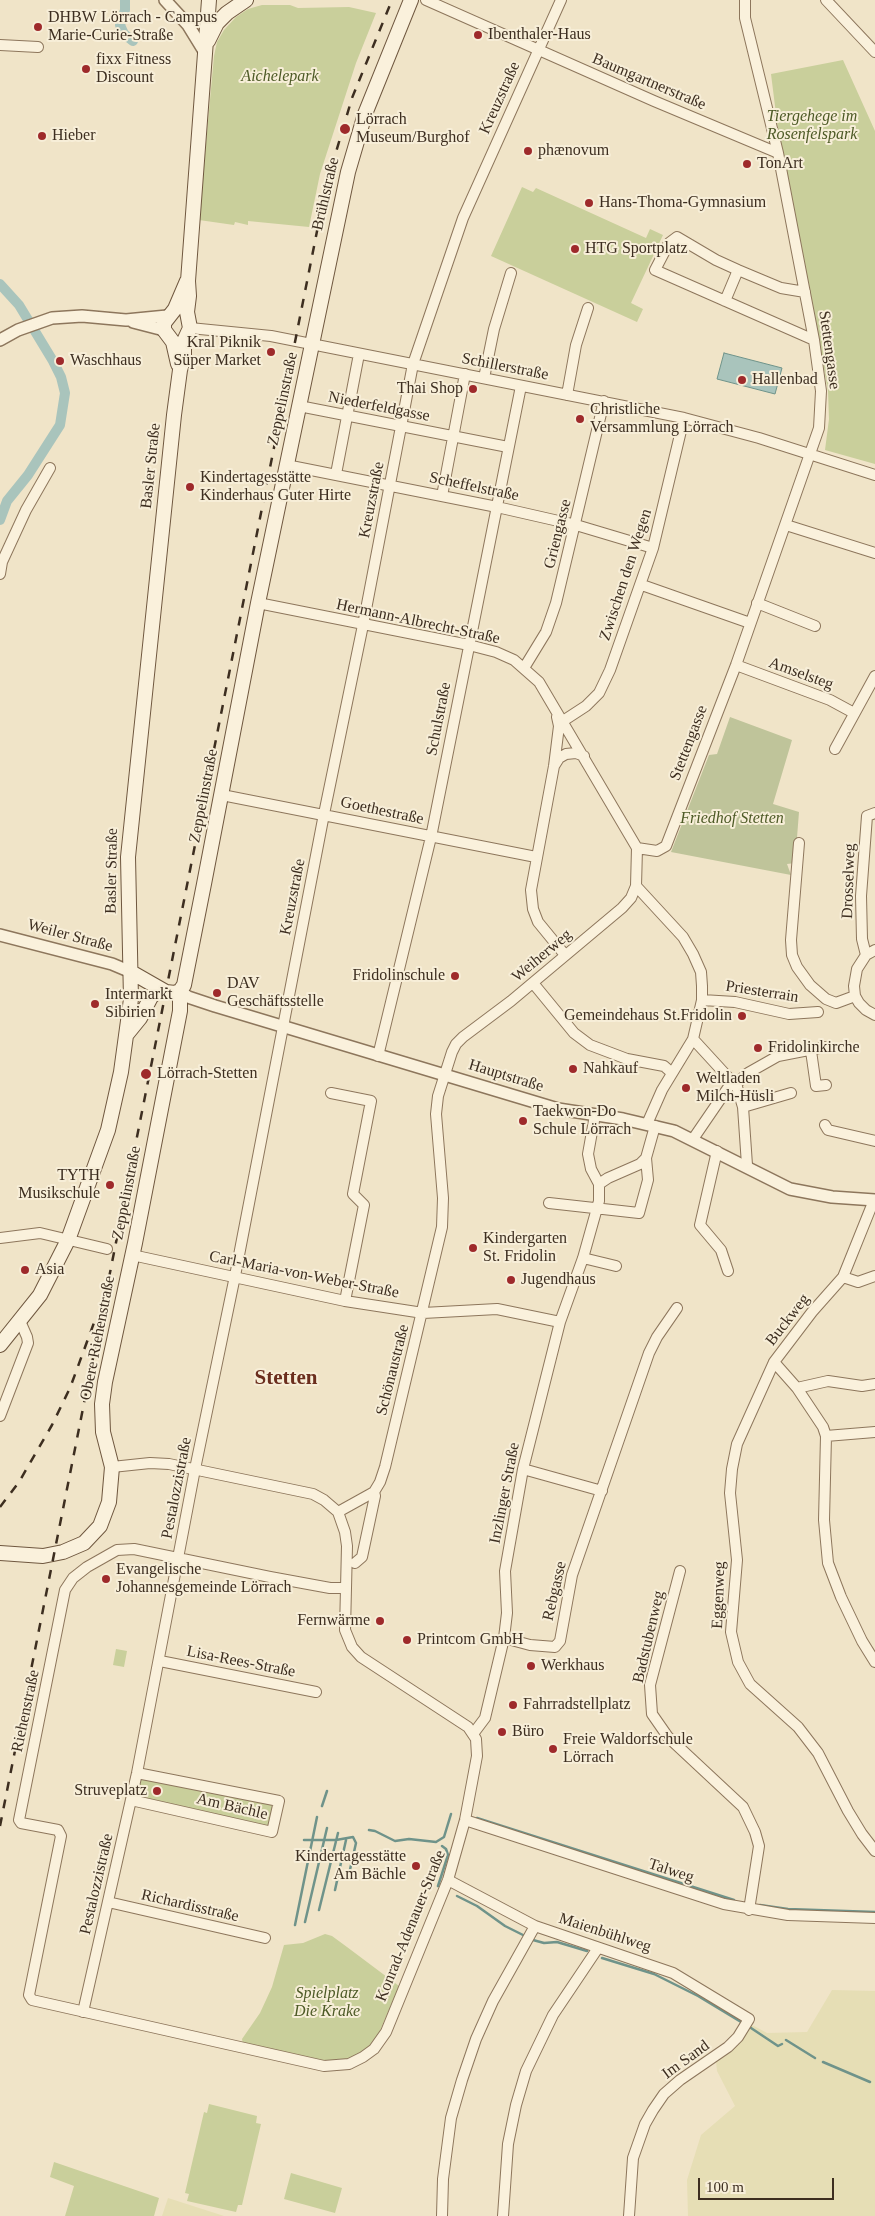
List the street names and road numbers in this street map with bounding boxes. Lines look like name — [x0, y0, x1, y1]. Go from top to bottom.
street label: Baumgartnerstraße — [589, 49, 709, 115]
street label: Kreuzstraße — [476, 59, 524, 137]
street label: Brühlstraße — [308, 155, 344, 233]
street label: Stettengasse — [814, 310, 844, 390]
street label: Schillerstraße — [460, 349, 550, 385]
street label: Zeppelinstraße — [264, 351, 302, 447]
street label: Niederfeldgasse — [327, 388, 431, 426]
street label: Basler Straße — [137, 422, 165, 510]
street label: Kreuzstraße — [355, 460, 389, 540]
street label: Scheffelstraße — [427, 468, 521, 506]
street label: Griengasse — [540, 497, 576, 571]
street label: Zwischen den Wegen — [596, 507, 656, 643]
street label: Hermann-Albrecht-Straße — [334, 595, 502, 649]
street label: Amselsteg — [766, 653, 836, 695]
street label: Schulstraße — [422, 681, 456, 757]
street label: Stettengasse — [666, 703, 712, 783]
street label: Zeppelinstraße — [186, 748, 222, 844]
street label: Goethestraße — [339, 793, 425, 829]
street label: Basler Straße — [102, 828, 122, 914]
street label: Drosselweg — [838, 843, 860, 919]
street label: Kreuzstraße — [276, 857, 310, 937]
street label: Weiler Straße — [25, 915, 115, 957]
street label: Weiherweg — [508, 925, 576, 987]
street label: Priesterrain — [724, 977, 800, 1007]
street label: Hauptstraße — [466, 1056, 546, 1096]
street label: Zeppelinstraße — [109, 1145, 145, 1241]
street label: Carl-Maria-von-Weber-Straße — [207, 1247, 401, 1303]
street label: Obere Riehenstraße — [76, 1274, 120, 1402]
street label: Buckweg — [762, 1290, 814, 1350]
street label: Schönaustraße — [372, 1322, 414, 1418]
street label: Pestalozzistraße — [158, 1436, 196, 1540]
street label: Inzlinger Straße — [486, 1441, 524, 1545]
street label: Rebgasse — [539, 1559, 571, 1623]
street label: Eggenweg — [708, 1561, 730, 1629]
street label: Badstubenweg — [629, 1589, 669, 1685]
street label: Lisa-Rees-Straße — [185, 1642, 297, 1682]
street label: Riehenstraße — [8, 1668, 44, 1754]
street label: Am Bächle — [195, 1790, 269, 1824]
street label: Pestalozzistraße — [76, 1832, 118, 1936]
street label: Konrad-Adenauer-Straße — [372, 1848, 450, 2004]
street label: Talweg — [646, 1855, 696, 1887]
street label: Richardisstraße — [139, 1885, 241, 1927]
street label: Maienbühlweg — [556, 1909, 654, 1957]
street label: Im Sand — [659, 2036, 713, 2084]

